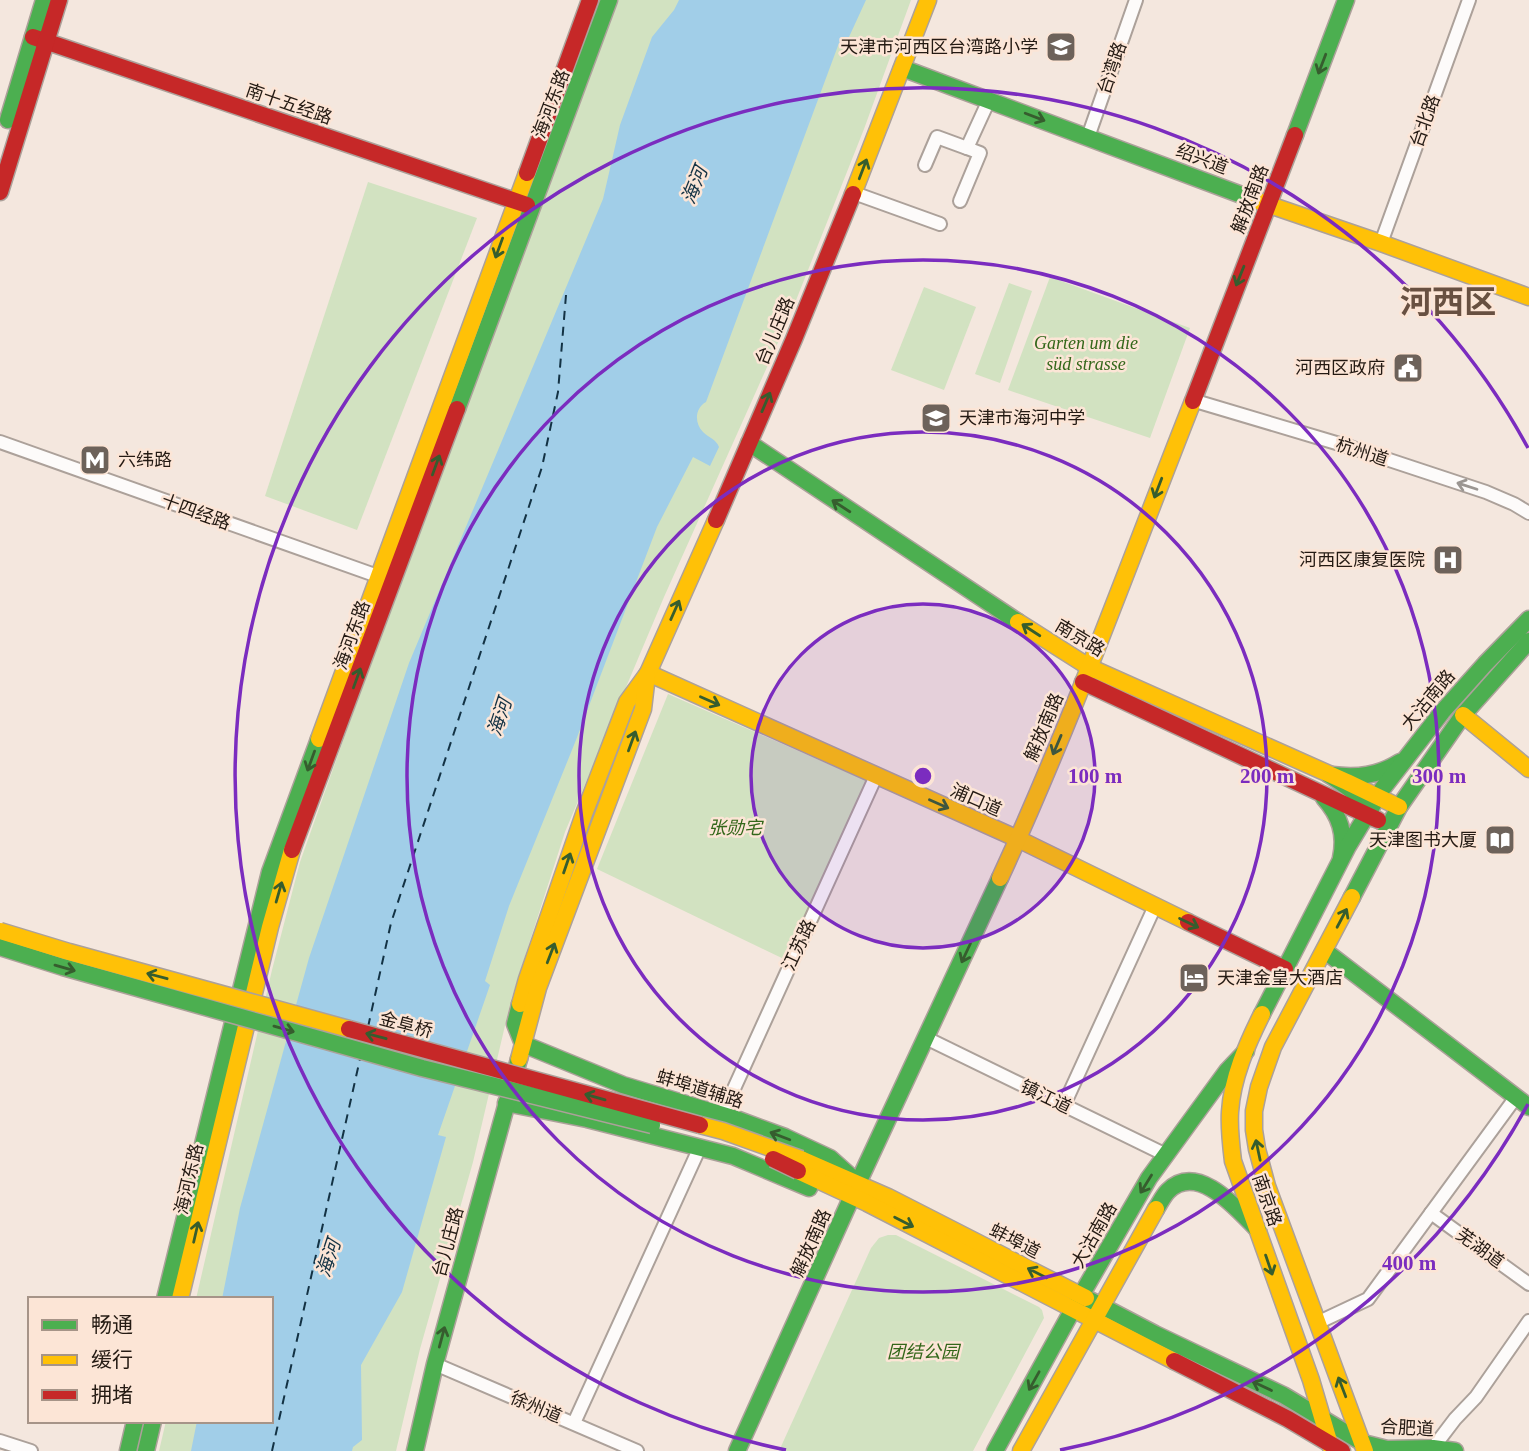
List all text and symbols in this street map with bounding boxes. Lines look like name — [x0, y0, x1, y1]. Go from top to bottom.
school or university icon: 天津市河西区台湾路小学 — [1044, 30, 1078, 64]
place label: 天津市河西区台湾路小学 — [840, 37, 1038, 57]
street label: 台湾路 — [1094, 39, 1130, 97]
one-way arrow — [1314, 52, 1327, 74]
street label: 海河东路 — [529, 67, 573, 141]
street label: 南十五经路 — [243, 80, 335, 128]
street label: 台北路 — [1406, 92, 1444, 150]
one-way arrow — [1023, 112, 1045, 124]
street label: 绍兴道 — [1173, 140, 1231, 178]
one-way arrow — [857, 159, 870, 180]
water label: 海河 — [678, 160, 713, 207]
street label: 解放南路 — [1228, 162, 1272, 236]
one-way arrow — [491, 237, 504, 259]
one-way arrow — [1233, 265, 1246, 287]
district label: 河西区 — [1400, 284, 1496, 320]
street label: 台儿庄路 — [752, 294, 798, 368]
park label: Garten um die süd strasse — [1034, 333, 1138, 374]
public building icon: 河西区政府 — [1391, 351, 1425, 385]
place label: 河西区政府 — [1295, 358, 1385, 378]
one-way arrow — [761, 391, 774, 413]
school or university icon: 天津市海河中学 — [919, 401, 953, 435]
place label: 天津市海河中学 — [959, 408, 1085, 428]
street label: 杭州道 — [1333, 434, 1391, 470]
metro station icon: 六纬路 — [78, 443, 112, 477]
place label: 六纬路 — [118, 450, 172, 470]
one-way arrow — [431, 455, 443, 477]
one-way arrow — [1150, 477, 1163, 499]
one-way arrow — [1456, 479, 1478, 492]
street label: 十四经路 — [159, 490, 233, 534]
one-way arrow — [832, 498, 851, 513]
hospital icon: 河西区康复医院 — [1431, 543, 1465, 577]
place label: 河西区康复医院 — [1299, 550, 1425, 570]
street label: 海河东路 — [330, 598, 374, 672]
one-way arrow — [669, 600, 682, 621]
street label: 南京路 — [1052, 616, 1108, 660]
one-way arrow — [1022, 623, 1042, 637]
street label: 大沽南路 — [1397, 666, 1459, 734]
one-way arrow — [351, 668, 364, 690]
street label: 解放南路 — [1021, 690, 1067, 764]
water label: 海河 — [484, 692, 517, 738]
one-way arrow — [699, 695, 720, 708]
one-way arrow — [627, 730, 639, 752]
one-way arrow — [1050, 734, 1063, 755]
one-way arrow — [304, 749, 316, 771]
centre of rings — [911, 764, 935, 788]
text: 100 m — [1068, 764, 1123, 788]
text: 200 m — [1240, 764, 1295, 788]
text: 300 m — [1412, 764, 1467, 788]
street label: 浦口道 — [947, 780, 1005, 820]
one-way arrow — [928, 798, 950, 811]
park label: 张勋宅 — [708, 818, 764, 838]
library icon: 天津图书大厦 — [1483, 823, 1517, 857]
place label: 天津图书大厦 — [1369, 830, 1477, 850]
one-way arrow — [562, 852, 575, 874]
one-way arrow — [274, 882, 287, 904]
one-way arrow — [1336, 908, 1350, 929]
street label: 江苏路 — [779, 916, 819, 974]
one-way arrow — [1178, 917, 1199, 930]
one-way arrow — [959, 942, 972, 964]
one-way arrow — [546, 943, 558, 965]
hotel icon: 天津金皇大酒店 — [1177, 961, 1211, 995]
one-way arrow — [54, 962, 76, 975]
place label: 天津金皇大酒店 — [1217, 968, 1343, 988]
one-way arrow — [146, 969, 168, 982]
street label: 金阜桥 — [377, 1008, 435, 1042]
one-way arrow — [273, 1024, 295, 1037]
one-way arrow — [365, 1029, 388, 1042]
street label: 蚌埠道辅路 — [654, 1066, 746, 1112]
street label: 镇江道 — [1017, 1076, 1075, 1118]
one-way arrow — [584, 1090, 607, 1103]
one-way arrow — [769, 1128, 791, 1141]
one-way arrow — [1250, 1139, 1264, 1162]
street label: 海河东路 — [171, 1142, 207, 1216]
street label: 南京路 — [1249, 1171, 1285, 1229]
one-way arrow — [1139, 1173, 1153, 1193]
street label: 大沽南路 — [1067, 1199, 1121, 1271]
street label: 台儿庄路 — [429, 1205, 467, 1279]
street label: 解放南路 — [787, 1206, 835, 1280]
one-way arrow — [893, 1216, 914, 1230]
street label: 蚌埠道 — [986, 1220, 1044, 1262]
one-way arrow — [190, 1221, 203, 1244]
street label: 芜湖道 — [1452, 1224, 1508, 1272]
water label: 海河 — [313, 1233, 346, 1279]
text: 400 m — [1382, 1251, 1437, 1275]
one-way arrow — [1263, 1254, 1276, 1276]
one-way arrow — [1027, 1266, 1048, 1280]
legend — [28, 1297, 273, 1423]
text: 畅通 — [91, 1313, 133, 1337]
one-way arrow — [436, 1326, 449, 1349]
park label: 团结公园 — [887, 1342, 962, 1362]
text: 缓行 — [91, 1348, 133, 1372]
one-way arrow — [1026, 1371, 1040, 1391]
one-way arrow — [1334, 1377, 1347, 1398]
one-way arrow — [1252, 1379, 1273, 1392]
text: 拥堵 — [91, 1383, 133, 1407]
street label: 徐州道 — [507, 1387, 565, 1427]
street label: 合肥道 — [1380, 1417, 1434, 1439]

